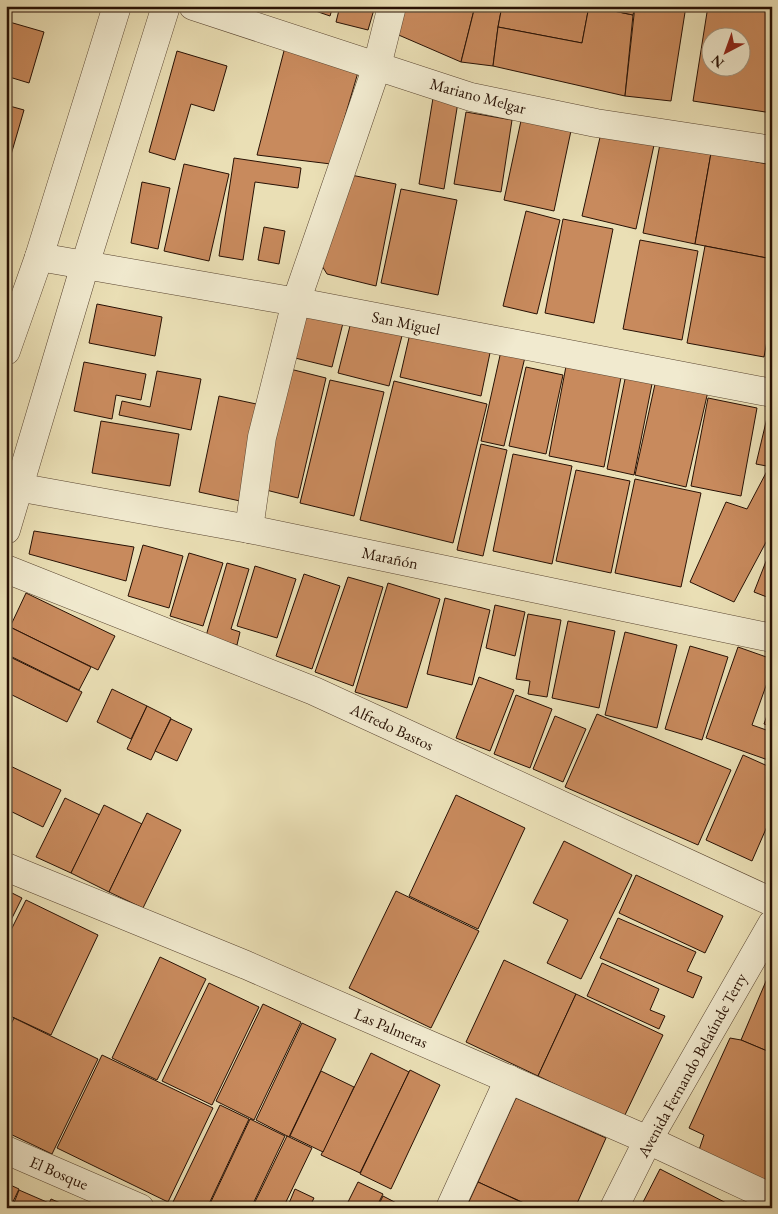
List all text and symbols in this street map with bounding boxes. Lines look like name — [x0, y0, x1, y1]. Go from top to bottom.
north arrow — [700, 28, 750, 78]
text: N — [707, 51, 728, 72]
street label: Mariano Melgar — [428, 73, 529, 119]
street label: San Miguel — [370, 306, 442, 340]
street label: Marañón — [360, 542, 421, 574]
street label: Alfredo Bastos — [346, 698, 437, 755]
street label: Avenida Fernando Belaúnde Terry — [632, 968, 752, 1162]
street label: Las Palmeras — [351, 1003, 431, 1053]
street label: El Bosque — [27, 1151, 91, 1195]

